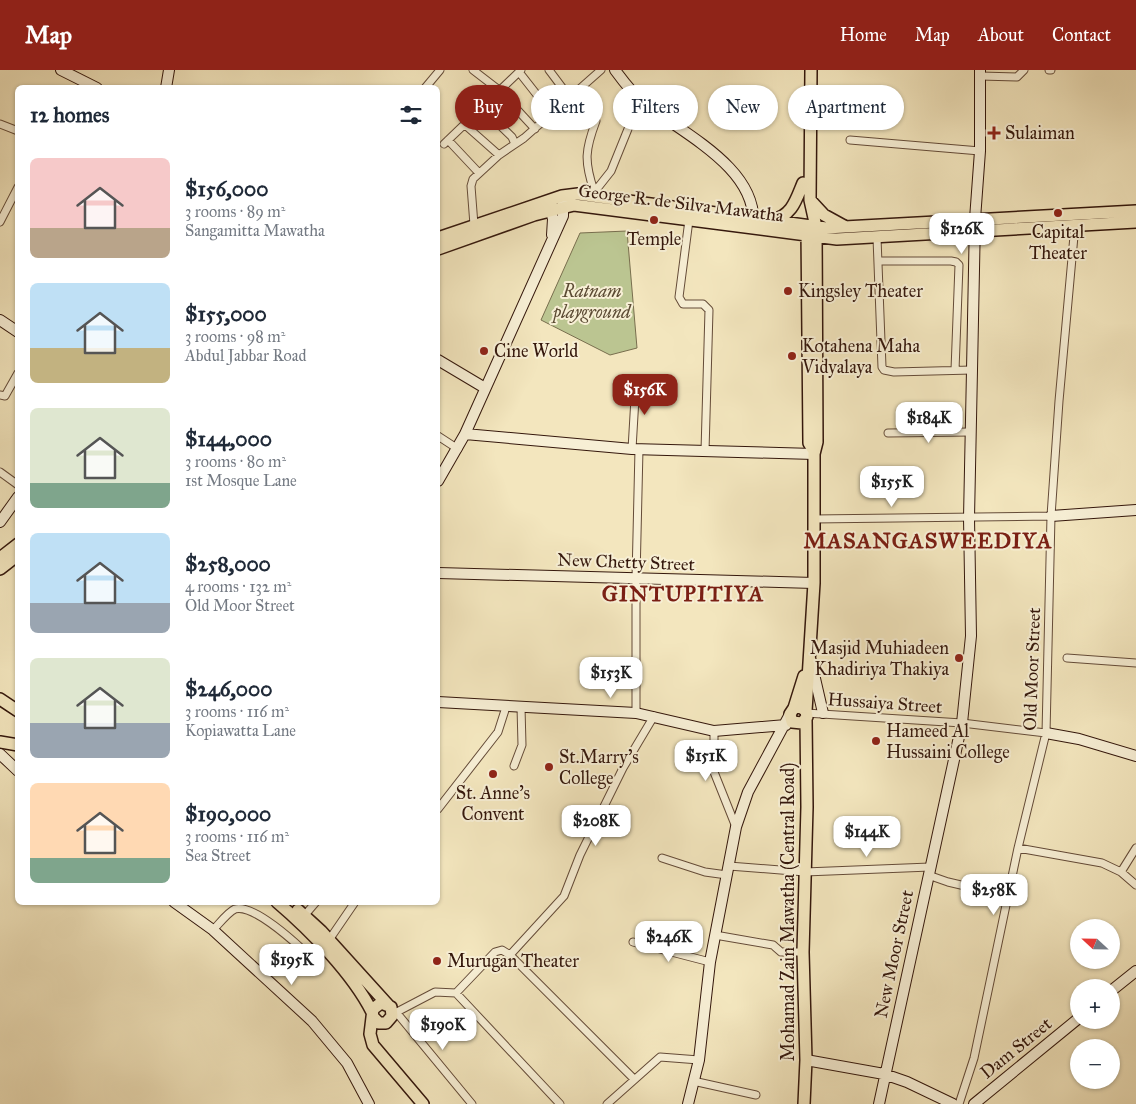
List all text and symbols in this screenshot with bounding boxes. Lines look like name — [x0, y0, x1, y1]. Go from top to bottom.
text: Map — [25, 20, 72, 50]
text: Home — [840, 24, 887, 46]
text: Map — [915, 24, 950, 46]
text: About — [978, 24, 1024, 46]
text: Contact — [1052, 24, 1111, 46]
chip: Buy — [455, 85, 521, 130]
chip: Rent — [531, 85, 603, 130]
chip: Filters — [613, 85, 698, 130]
chip: New — [708, 85, 778, 130]
chip: Apartment — [788, 85, 904, 130]
icon: filters — [397, 101, 425, 129]
text: 12 homes — [30, 102, 109, 128]
place label: Sulaiman — [1005, 122, 1075, 144]
marker: Sulaiman — [987, 126, 1001, 140]
text: $156,000 — [185, 176, 268, 202]
icon: home — [70, 178, 130, 238]
street label: George R. de Silva Mawatha — [577, 179, 785, 228]
text: 3 rooms · 89 m² — [185, 202, 285, 221]
marker: Capital Theater — [1052, 207, 1064, 219]
pin: $126K — [927, 212, 997, 255]
marker: Temple — [648, 214, 660, 226]
text: $126K — [940, 219, 984, 238]
text: Sangamitta Mawatha — [185, 221, 325, 240]
place label: Capital Theater — [1029, 221, 1087, 264]
place label: Temple — [627, 228, 681, 250]
park label: Ratnam playground — [550, 280, 632, 324]
place label: Kingsley Theater — [798, 280, 923, 303]
marker: Kingsley Theater — [782, 285, 794, 297]
text: $155,000 — [185, 301, 267, 327]
icon: home — [70, 303, 130, 363]
text: 3 rooms · 98 m² — [185, 327, 285, 346]
place label: Kotahena Maha Vidyalaya — [801, 335, 921, 378]
place label: Cine World — [494, 340, 578, 362]
marker: Cine World — [478, 345, 490, 357]
text: Abdul Jabbar Road — [185, 346, 307, 365]
marker: Kotahena Maha Vidyalaya — [786, 350, 798, 362]
pin: $156K — [610, 374, 680, 416]
text: $156K — [624, 380, 666, 399]
pin: $184K — [894, 402, 964, 444]
text: $184K — [907, 408, 951, 427]
text: $144,000 — [185, 426, 272, 452]
icon: home — [70, 428, 130, 488]
text: 3 rooms · 80 m² — [185, 452, 286, 471]
pin: $155K — [857, 466, 927, 508]
text: 1st Mosque Lane — [185, 471, 297, 490]
text: $155K — [871, 472, 913, 491]
district label: MASANGASWEEDIYA — [803, 527, 1053, 554]
street label: New Chetty Street — [557, 549, 696, 575]
text: $258,000 — [185, 551, 271, 577]
icon: home — [70, 553, 130, 613]
text: 4 rooms · 132 m² — [185, 577, 291, 596]
district label: GINTUPITIYA — [602, 580, 764, 607]
text: Old Moor Street — [185, 596, 295, 615]
street label: Old Moor Street — [1019, 606, 1045, 731]
place label: Masjid Muhiadeen Khadiriya Thakiya — [810, 637, 949, 680]
marker: Masjid Muhiadeen Khadiriya Thakiya — [953, 652, 965, 664]
pin: $153K — [576, 656, 646, 699]
text: $153K — [591, 663, 632, 682]
text: $246,000 — [185, 676, 273, 702]
icon: home — [70, 678, 130, 738]
street label: Hussaiya Street — [827, 688, 944, 718]
text: 3 rooms · 116 m² — [185, 702, 289, 721]
place label: Hameed Al Hussaini College — [886, 720, 1010, 764]
text: Kopiawatta Lane — [185, 721, 296, 740]
marker: Hameed Al Hussaini College — [870, 735, 882, 747]
pin: $151K — [671, 740, 741, 782]
place label: St.Marry's College — [559, 746, 639, 790]
text: $151K — [686, 746, 726, 765]
marker: St.Marry's College — [543, 761, 555, 773]
street label: Mohamad Zain Mawatha (Central Road) — [777, 763, 800, 1061]
marker: St. Anne's Convent — [487, 768, 499, 780]
place label: St. Anne's Convent — [456, 782, 530, 825]
text: $190,000 — [185, 801, 271, 827]
icon: home — [70, 803, 130, 863]
pin: $208K — [561, 804, 631, 847]
text: $208K — [573, 811, 619, 830]
pin: $144K — [832, 816, 902, 858]
text: $144K — [844, 822, 890, 841]
text: 3 rooms · 116 m² — [185, 827, 289, 846]
text: Sea Street — [185, 846, 251, 865]
pin: $258K — [959, 874, 1029, 916]
text: $258K — [972, 880, 1016, 899]
street label: New Moor Street — [870, 887, 918, 1020]
north arrow — [1070, 919, 1120, 969]
map controls — [1070, 919, 1120, 1089]
pin: $246K — [634, 920, 704, 963]
text: $246K — [646, 927, 692, 946]
pin: $195K — [257, 944, 327, 986]
text: $195K — [270, 950, 314, 969]
place label: Murugan Theater — [447, 950, 579, 973]
marker: Murugan Theater — [431, 955, 443, 967]
button: + — [1070, 979, 1120, 1029]
pin: $190K — [408, 1008, 478, 1051]
street label: Dam Street — [976, 1012, 1057, 1083]
text: $190K — [420, 1015, 466, 1034]
button: − — [1070, 1039, 1120, 1089]

